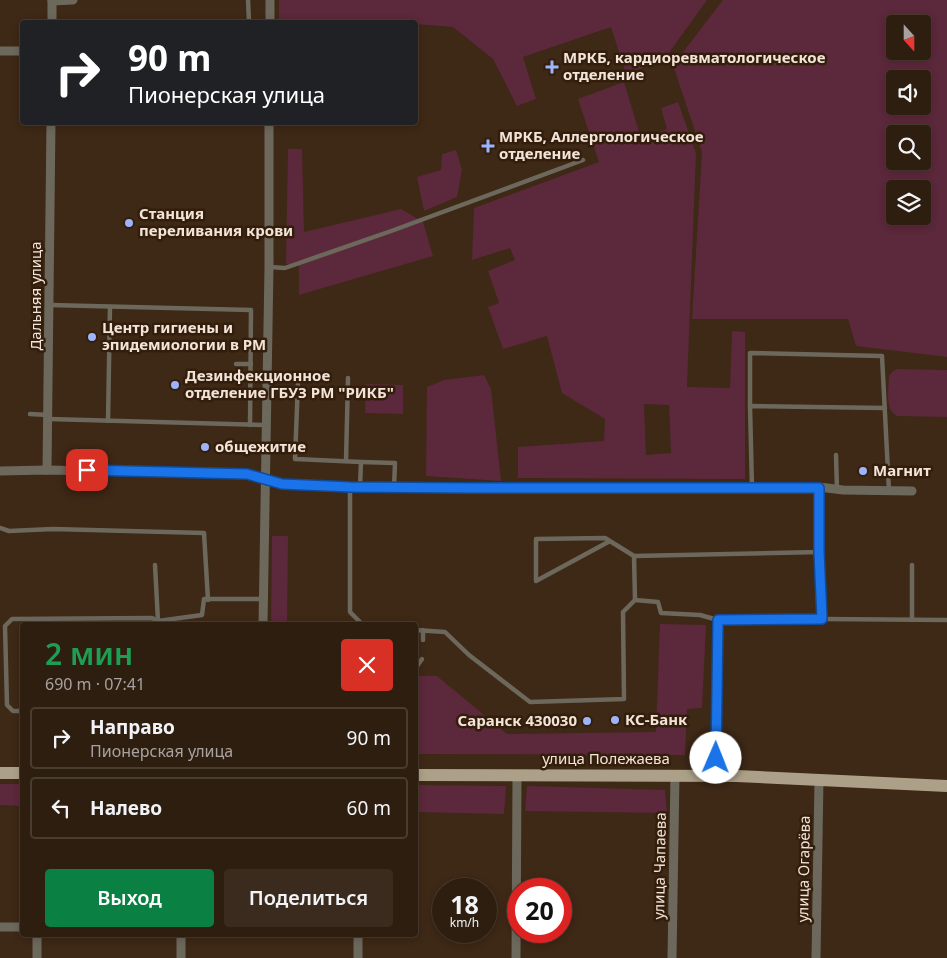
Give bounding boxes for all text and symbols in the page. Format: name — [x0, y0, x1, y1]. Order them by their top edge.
north arrow — [886, 15, 931, 60]
map controls — [886, 15, 931, 225]
text: 90 m — [128, 34, 211, 81]
icon: right — [45, 40, 110, 105]
place label: МРКБ, кардиоревматологическое отделение — [563, 47, 826, 84]
marker: МРКБ, кардиоревматологическое отделение — [545, 60, 559, 74]
button: sound — [886, 70, 931, 115]
text: Пионерская улица — [128, 79, 325, 109]
button: search — [886, 125, 931, 170]
place label: МРКБ, Аллергологическое отделение — [499, 126, 704, 163]
marker: МРКБ, Аллергологическое отделение — [481, 139, 495, 153]
button: layers — [886, 180, 931, 225]
place label: Станция переливания крови — [139, 203, 293, 240]
marker: Станция переливания крови — [123, 217, 135, 229]
street label: Дальняя улица — [25, 241, 45, 351]
place label: Центр гигиены и эпидемиологии в РМ — [102, 317, 266, 354]
marker: Центр гигиены и эпидемиологии в РМ — [86, 331, 98, 343]
place label: Дезинфекционное отделение ГБУЗ РМ "РИКБ" — [185, 365, 394, 402]
marker: Дезинфекционное отделение ГБУЗ РМ "РИКБ" — [169, 379, 181, 391]
place label: общежитие — [215, 436, 306, 456]
marker: общежитие — [199, 441, 211, 453]
pin — [66, 449, 108, 491]
icon: arrive — [73, 456, 101, 484]
place label: Магнит — [873, 460, 931, 480]
marker: Магнит — [857, 465, 869, 477]
text: 2 мин — [45, 633, 133, 674]
button: close — [341, 639, 393, 691]
text: 690 m · 07:41 — [45, 673, 145, 695]
place label: КС-Банк — [625, 709, 688, 729]
place label: Саранск 430030 — [458, 710, 577, 730]
text: Направо — [90, 714, 175, 740]
marker: КС-Банк — [609, 714, 621, 726]
marker: Саранск 430030 — [581, 715, 593, 727]
icon: right — [47, 724, 75, 752]
text: 90 m — [347, 725, 391, 751]
position arrow — [689, 731, 741, 783]
text: Пионерская улица — [90, 740, 233, 762]
street label: улица Полежаева — [542, 748, 670, 768]
icon: left — [47, 794, 75, 822]
text: Налево — [90, 795, 162, 821]
text: 60 m — [347, 795, 391, 821]
street label: улица Чапаева — [648, 812, 670, 920]
street label: улица Огарёва — [792, 815, 814, 923]
button: Выход — [45, 869, 214, 927]
button: Поделиться — [224, 869, 393, 927]
speed limit sign: 20 — [507, 878, 572, 943]
text: 18 — [450, 887, 479, 921]
text: km/h — [450, 914, 479, 931]

